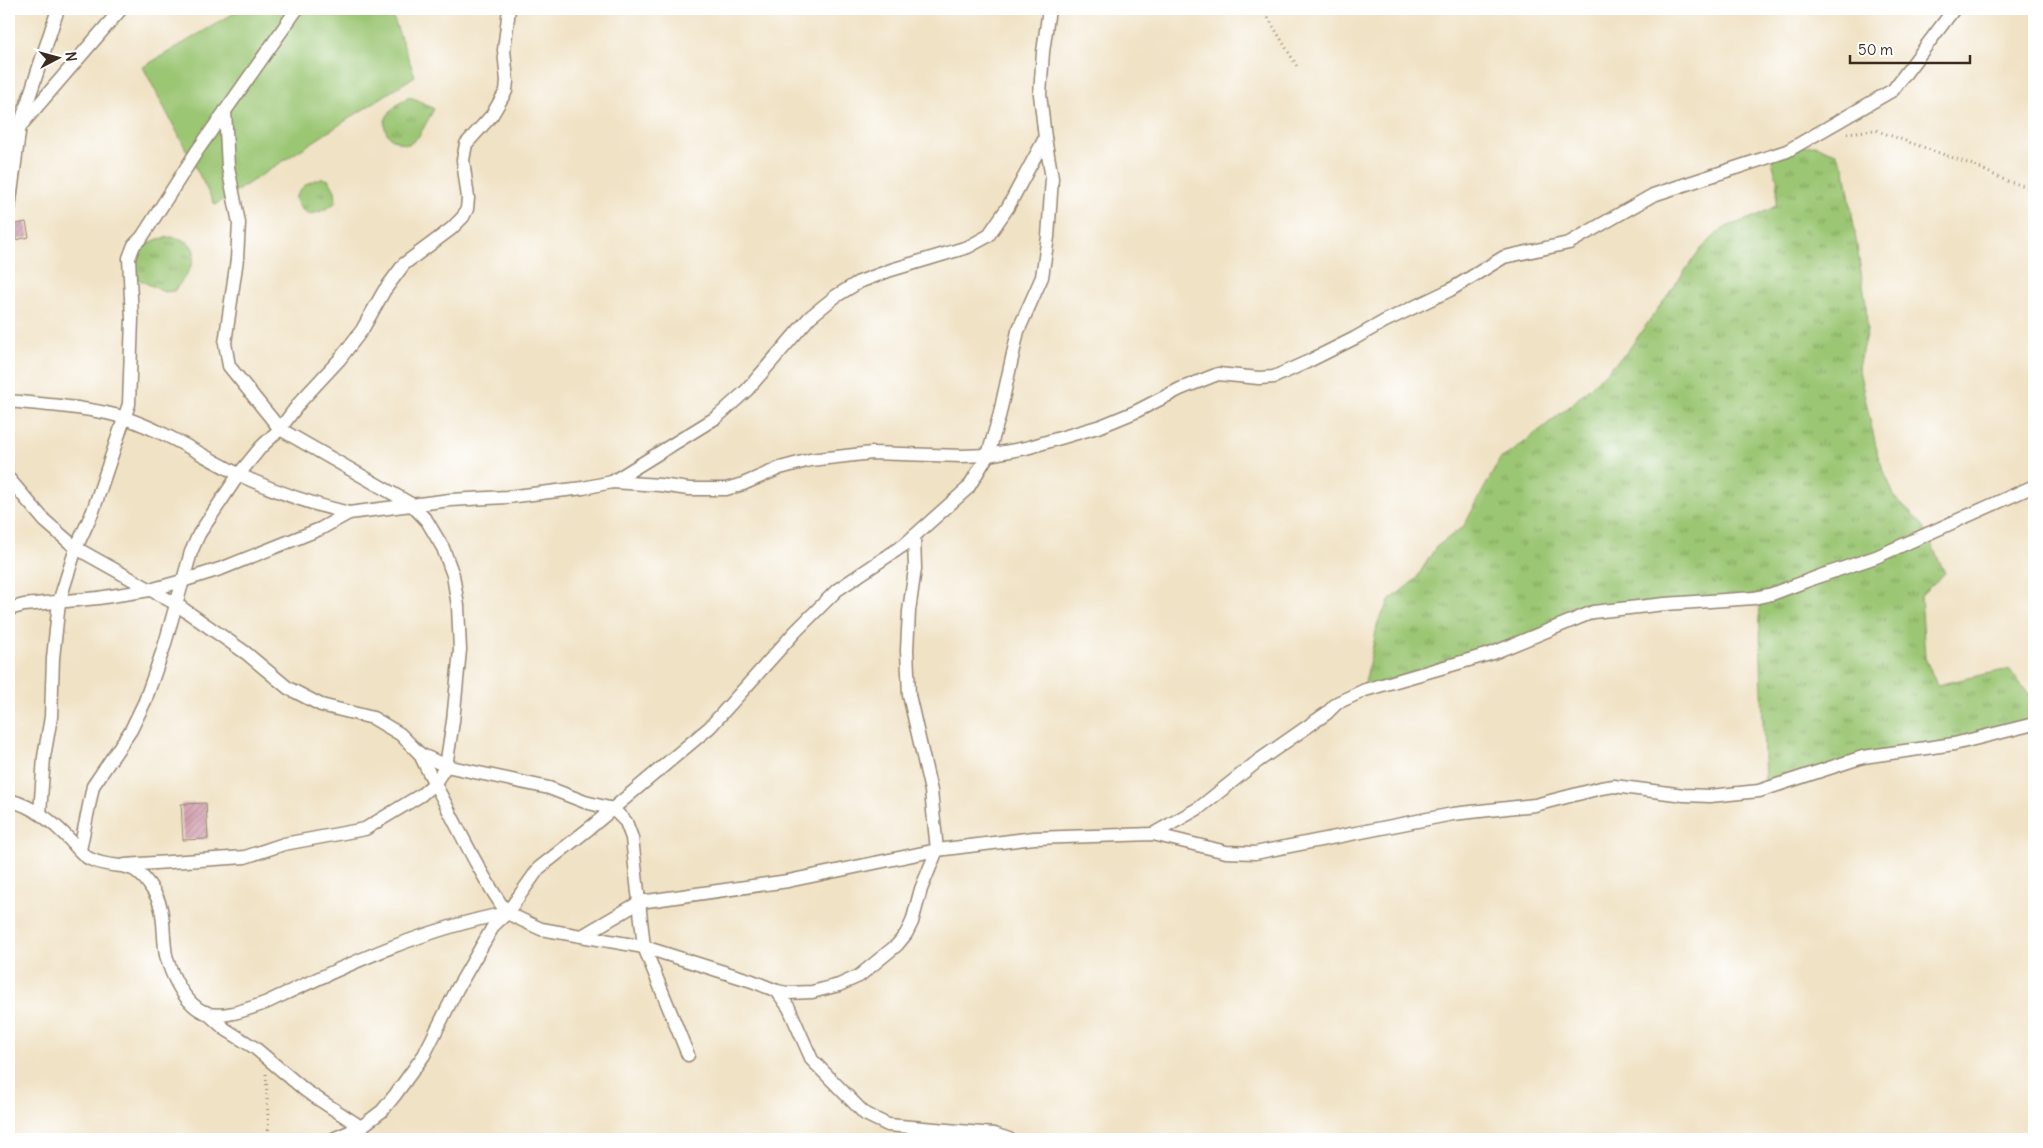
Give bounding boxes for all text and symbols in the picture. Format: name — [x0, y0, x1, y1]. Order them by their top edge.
north arrow — [32, 32, 82, 82]
scale bar — [1850, 32, 1970, 64]
text: 50 m — [1858, 40, 1893, 59]
text: N — [61, 51, 80, 62]

